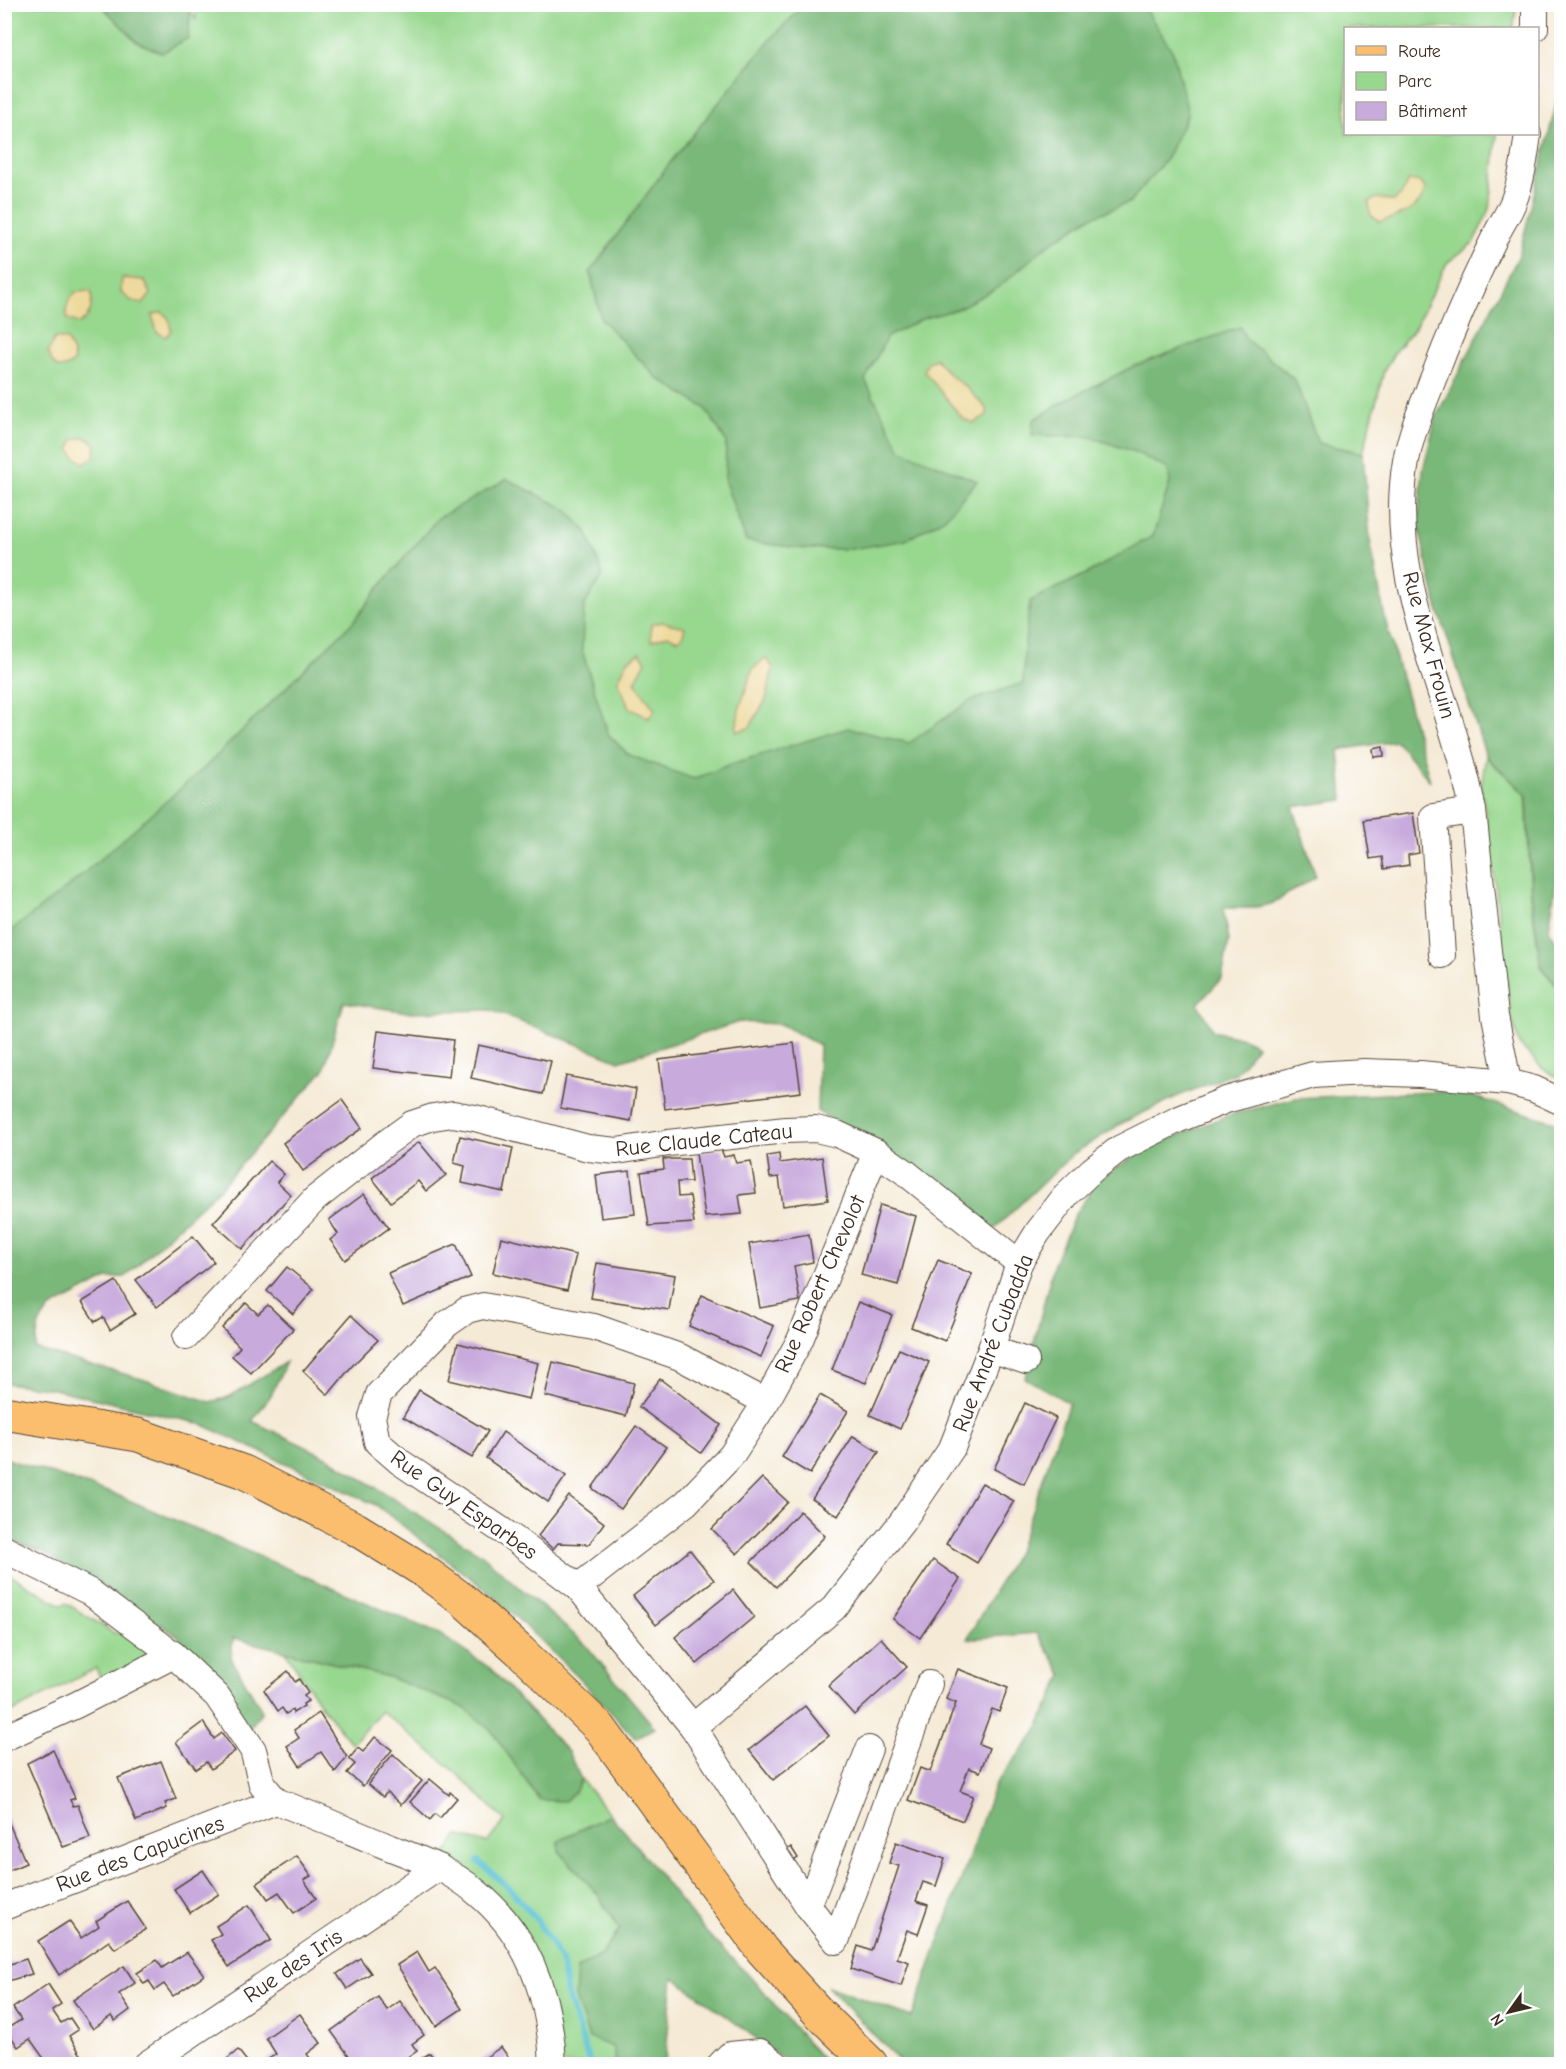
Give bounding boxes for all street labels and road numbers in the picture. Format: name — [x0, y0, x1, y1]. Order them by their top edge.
street label: Rue Max Frouin — [1397, 569, 1461, 721]
street label: Rue Claude Cateau — [614, 1118, 794, 1162]
street label: Rue Robert Chevolot — [769, 1191, 871, 1377]
street label: Rue André Cubadda — [947, 1250, 1039, 1436]
street label: Rue Guy Esparbes — [386, 1445, 542, 1565]
street label: Rue des Capucines — [52, 1810, 228, 1898]
street label: Rue des Iris — [239, 1924, 347, 2008]

